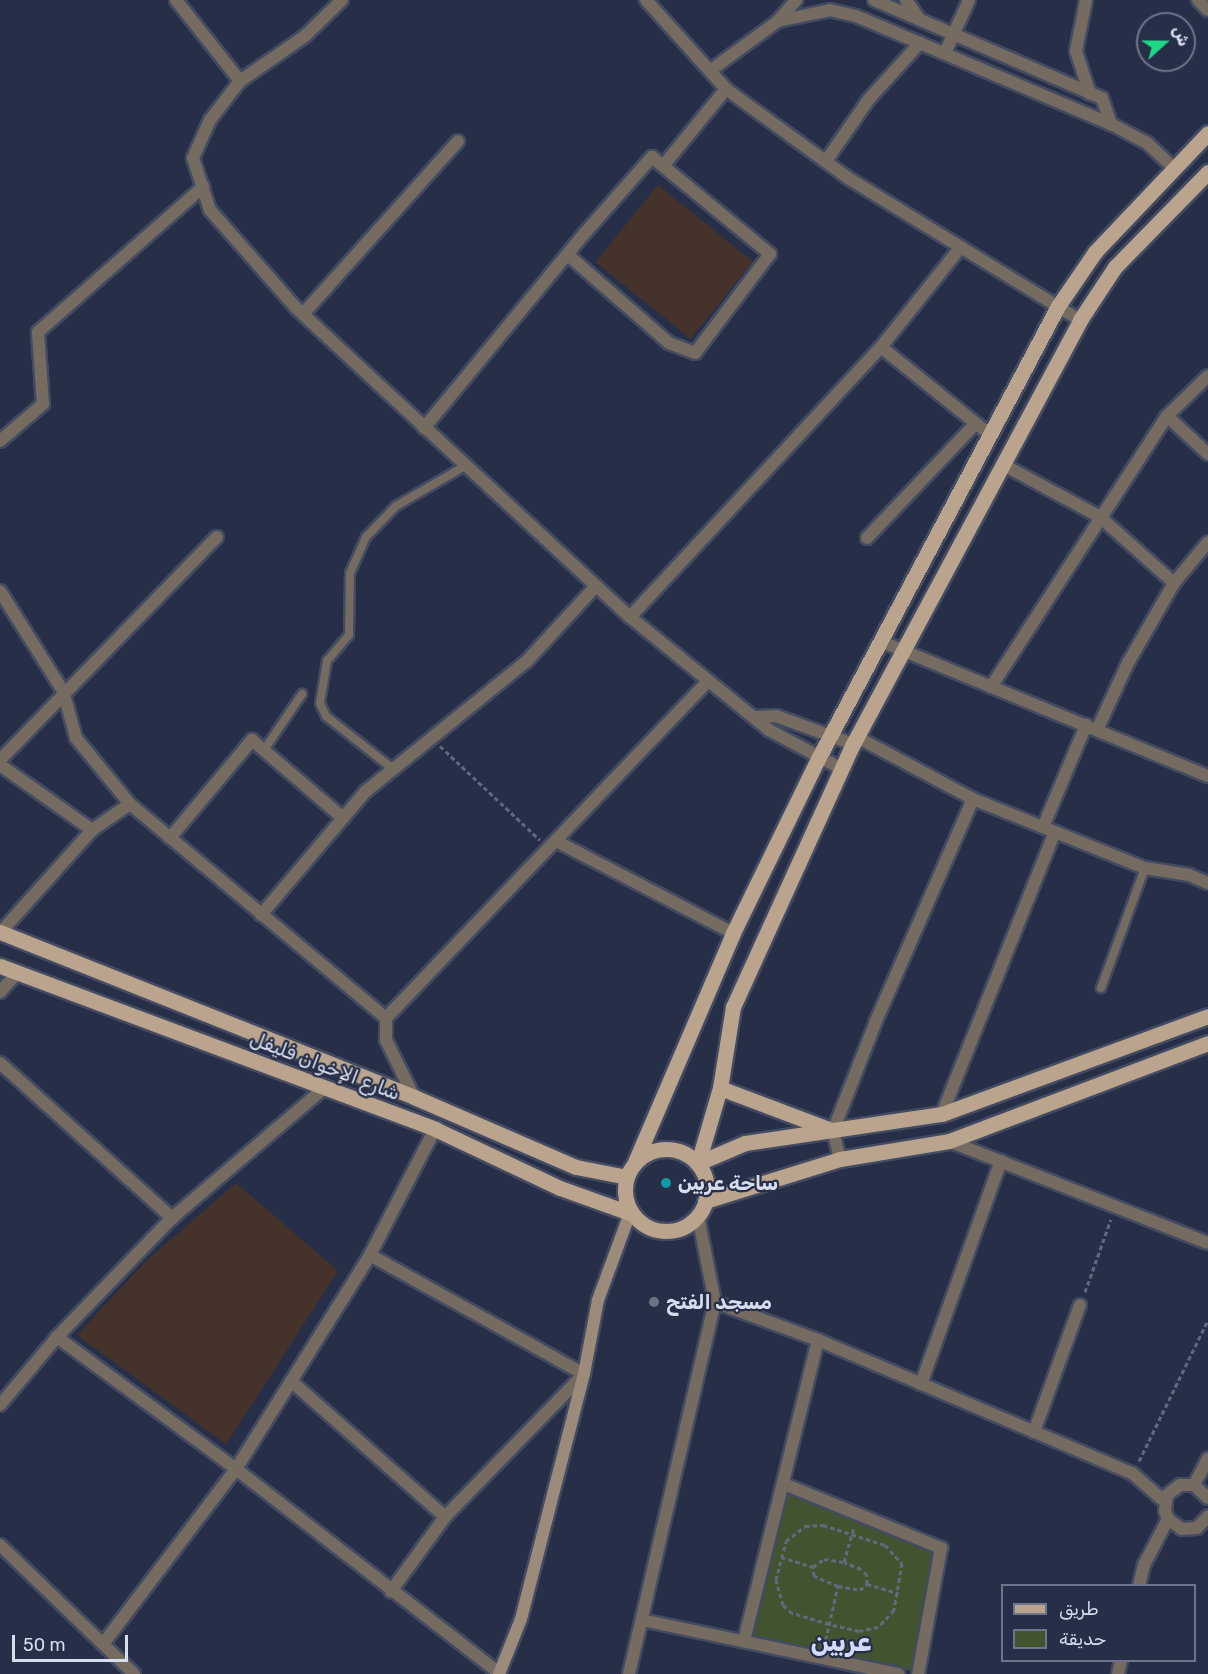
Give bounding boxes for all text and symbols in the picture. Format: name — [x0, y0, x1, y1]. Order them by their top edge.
north arrow — [1136, 12, 1196, 72]
text: ش — [1169, 23, 1194, 49]
street label: شارع الإخوان فليفل — [247, 1026, 403, 1106]
place label: ساحة عربين — [678, 1171, 778, 1195]
marker: ساحة عربين — [659, 1176, 673, 1190]
place label: مسجد الفتح — [666, 1290, 772, 1314]
marker: مسجد الفتح — [647, 1295, 661, 1309]
legend — [1001, 1584, 1196, 1662]
text: طريق — [1059, 1598, 1099, 1620]
scale bar — [15, 1623, 130, 1661]
district label: عربين — [811, 1627, 871, 1659]
text: حديقة — [1059, 1628, 1106, 1650]
text: 50 m — [23, 1634, 66, 1656]

